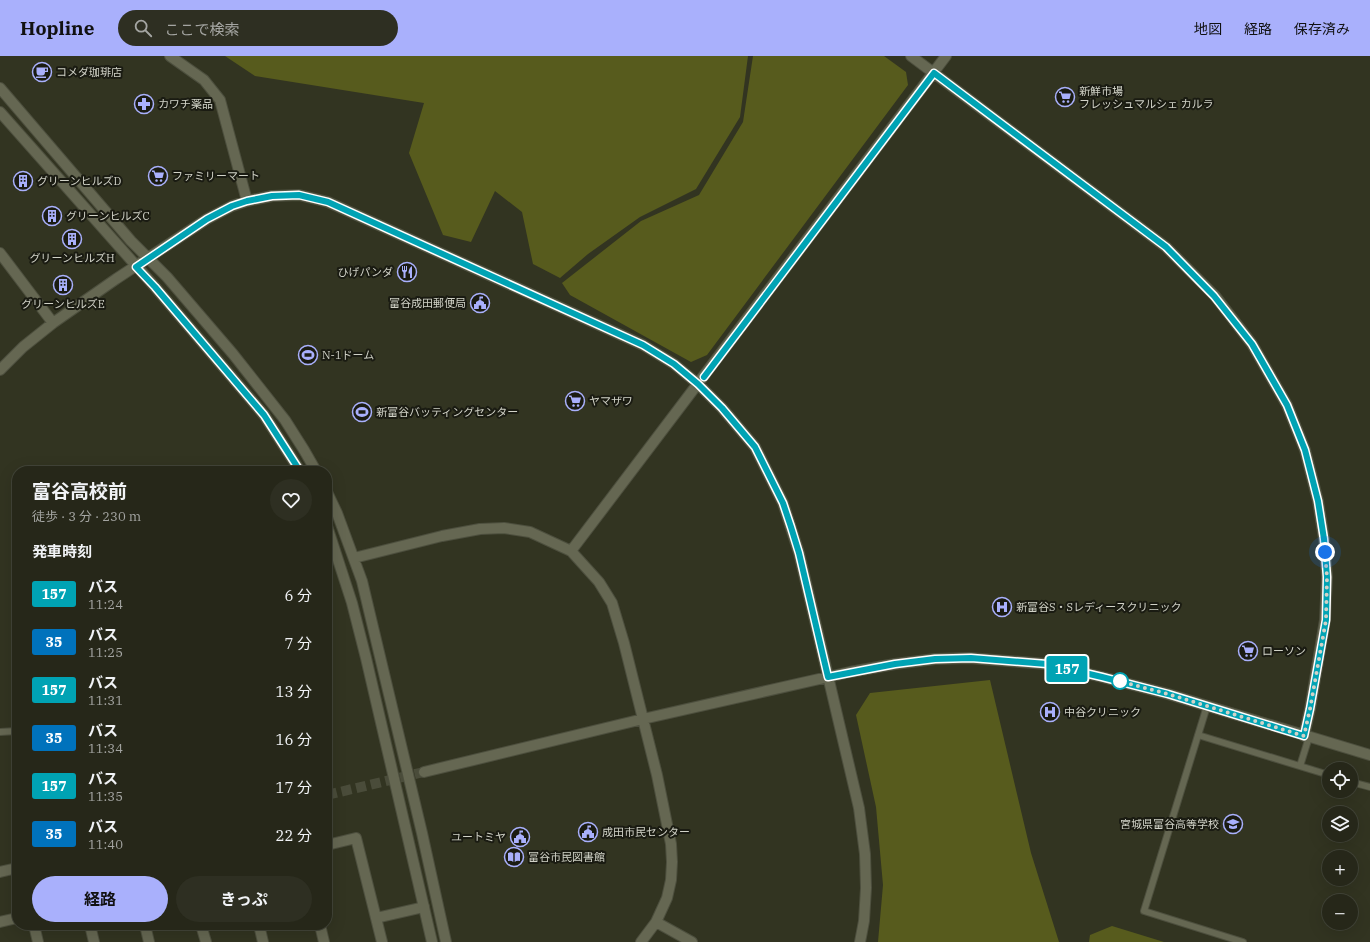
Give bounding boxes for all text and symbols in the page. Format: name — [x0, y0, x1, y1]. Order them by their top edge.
search box — [118, 10, 398, 46]
text: Hopline — [20, 16, 94, 40]
icon: search — [132, 17, 154, 39]
text: ここで検索 — [164, 20, 239, 39]
text: 地図 — [1194, 20, 1222, 38]
text: 経路 — [1244, 20, 1272, 38]
text: 保存済み — [1294, 20, 1350, 38]
cafe icon: コメダ珈琲店 — [31, 61, 53, 83]
place label: コメダ珈琲店 — [56, 65, 122, 79]
place label: 新鮮市場 フレッシュマルシェ カルラ — [1079, 84, 1214, 111]
supermarket icon: 新鮮市場 フレッシュマルシェ カルラ — [1054, 86, 1076, 108]
pharmacy icon: カワチ薬品 — [133, 93, 155, 115]
place label: カワチ薬品 — [158, 97, 213, 111]
supermarket icon: ファミリーマート — [147, 165, 169, 187]
place label: ファミリーマート — [172, 169, 260, 183]
building icon: グリーンヒルズD — [12, 170, 34, 192]
place label: グリーンヒルズD — [37, 174, 121, 188]
building icon: グリーンヒルズC — [41, 205, 63, 227]
place label: グリーンヒルズC — [66, 209, 150, 223]
building icon: グリーンヒルズH — [61, 228, 83, 250]
place label: グリーンヒルズH — [29, 251, 115, 265]
restaurant icon: ひげパンダ — [396, 261, 418, 283]
place label: ひげパンダ — [337, 265, 393, 279]
building icon: グリーンヒルズE — [52, 274, 74, 296]
public building icon: 富谷成田郵便局 — [469, 292, 491, 314]
place label: 富谷成田郵便局 — [389, 296, 466, 310]
place label: グリーンヒルズE — [21, 297, 105, 311]
sports icon: N-1ドーム — [297, 344, 319, 366]
place label: N-1ドーム — [322, 348, 374, 362]
supermarket icon: ヤマザワ — [564, 390, 586, 412]
place label: ヤマザワ — [589, 394, 633, 408]
sports icon: 新富谷バッティングセンター — [351, 401, 373, 423]
place label: 新富谷バッティングセンター — [376, 405, 518, 419]
text: 富谷高校前 — [32, 479, 127, 503]
button: heart — [270, 479, 312, 521]
text: 徒歩 · 3 分 · 230 m — [32, 508, 141, 525]
text: 発車時刻 — [32, 542, 92, 561]
your location — [1315, 542, 1335, 562]
text: バス — [88, 577, 118, 596]
text: 157 — [41, 585, 67, 603]
text: 6 分 — [285, 586, 312, 605]
text: 11:24 — [88, 596, 123, 613]
hospital icon: 新富谷S・Sレディースクリニック — [991, 596, 1013, 618]
place label: 新富谷S・Sレディースクリニック — [1016, 600, 1182, 614]
text: バス — [88, 625, 118, 644]
text: 35 — [46, 633, 62, 651]
text: 7 分 — [285, 634, 312, 653]
supermarket icon: ローソン — [1237, 640, 1259, 662]
text: 11:25 — [88, 644, 123, 661]
place label: ローソン — [1262, 644, 1306, 658]
line badge: 157 — [1044, 656, 1090, 682]
text: 157 — [1054, 660, 1080, 678]
unlabelled marker — [1111, 672, 1129, 690]
text: バス — [88, 673, 118, 692]
text: 157 — [41, 681, 67, 699]
text: 13 分 — [276, 682, 312, 701]
text: 11:31 — [88, 692, 123, 709]
hospital icon: 中谷クリニック — [1039, 701, 1061, 723]
place label: 中谷クリニック — [1064, 705, 1141, 719]
text: バス — [88, 721, 118, 740]
text: 35 — [46, 729, 62, 747]
text: 16 分 — [276, 730, 312, 749]
text: 11:34 — [88, 740, 123, 757]
map controls — [1322, 762, 1358, 930]
button: locate — [1322, 762, 1358, 798]
text: バス — [88, 769, 118, 788]
text: 157 — [41, 777, 67, 795]
text: 17 分 — [276, 778, 312, 797]
text: 11:35 — [88, 788, 123, 805]
button: layers — [1322, 806, 1358, 842]
school or university icon: 宮城県富谷高等学校 — [1222, 813, 1244, 835]
text: バス — [88, 817, 118, 836]
place label: 宮城県富谷高等学校 — [1120, 817, 1219, 831]
public building icon: 成田市民センター — [577, 821, 599, 843]
text: 35 — [46, 825, 62, 843]
place label: 成田市民センター — [602, 825, 690, 839]
text: 22 分 — [276, 826, 312, 845]
public building icon: ユートミヤ — [509, 826, 531, 848]
place label: ユートミヤ — [451, 830, 506, 844]
text: 11:40 — [88, 836, 123, 853]
library icon: 富谷市民図書館 — [503, 846, 525, 868]
place label: 富谷市民図書館 — [528, 850, 605, 864]
button: + — [1322, 850, 1358, 886]
button: 経路 — [32, 876, 168, 922]
button: きっぷ — [176, 876, 312, 922]
button: − — [1322, 894, 1358, 930]

